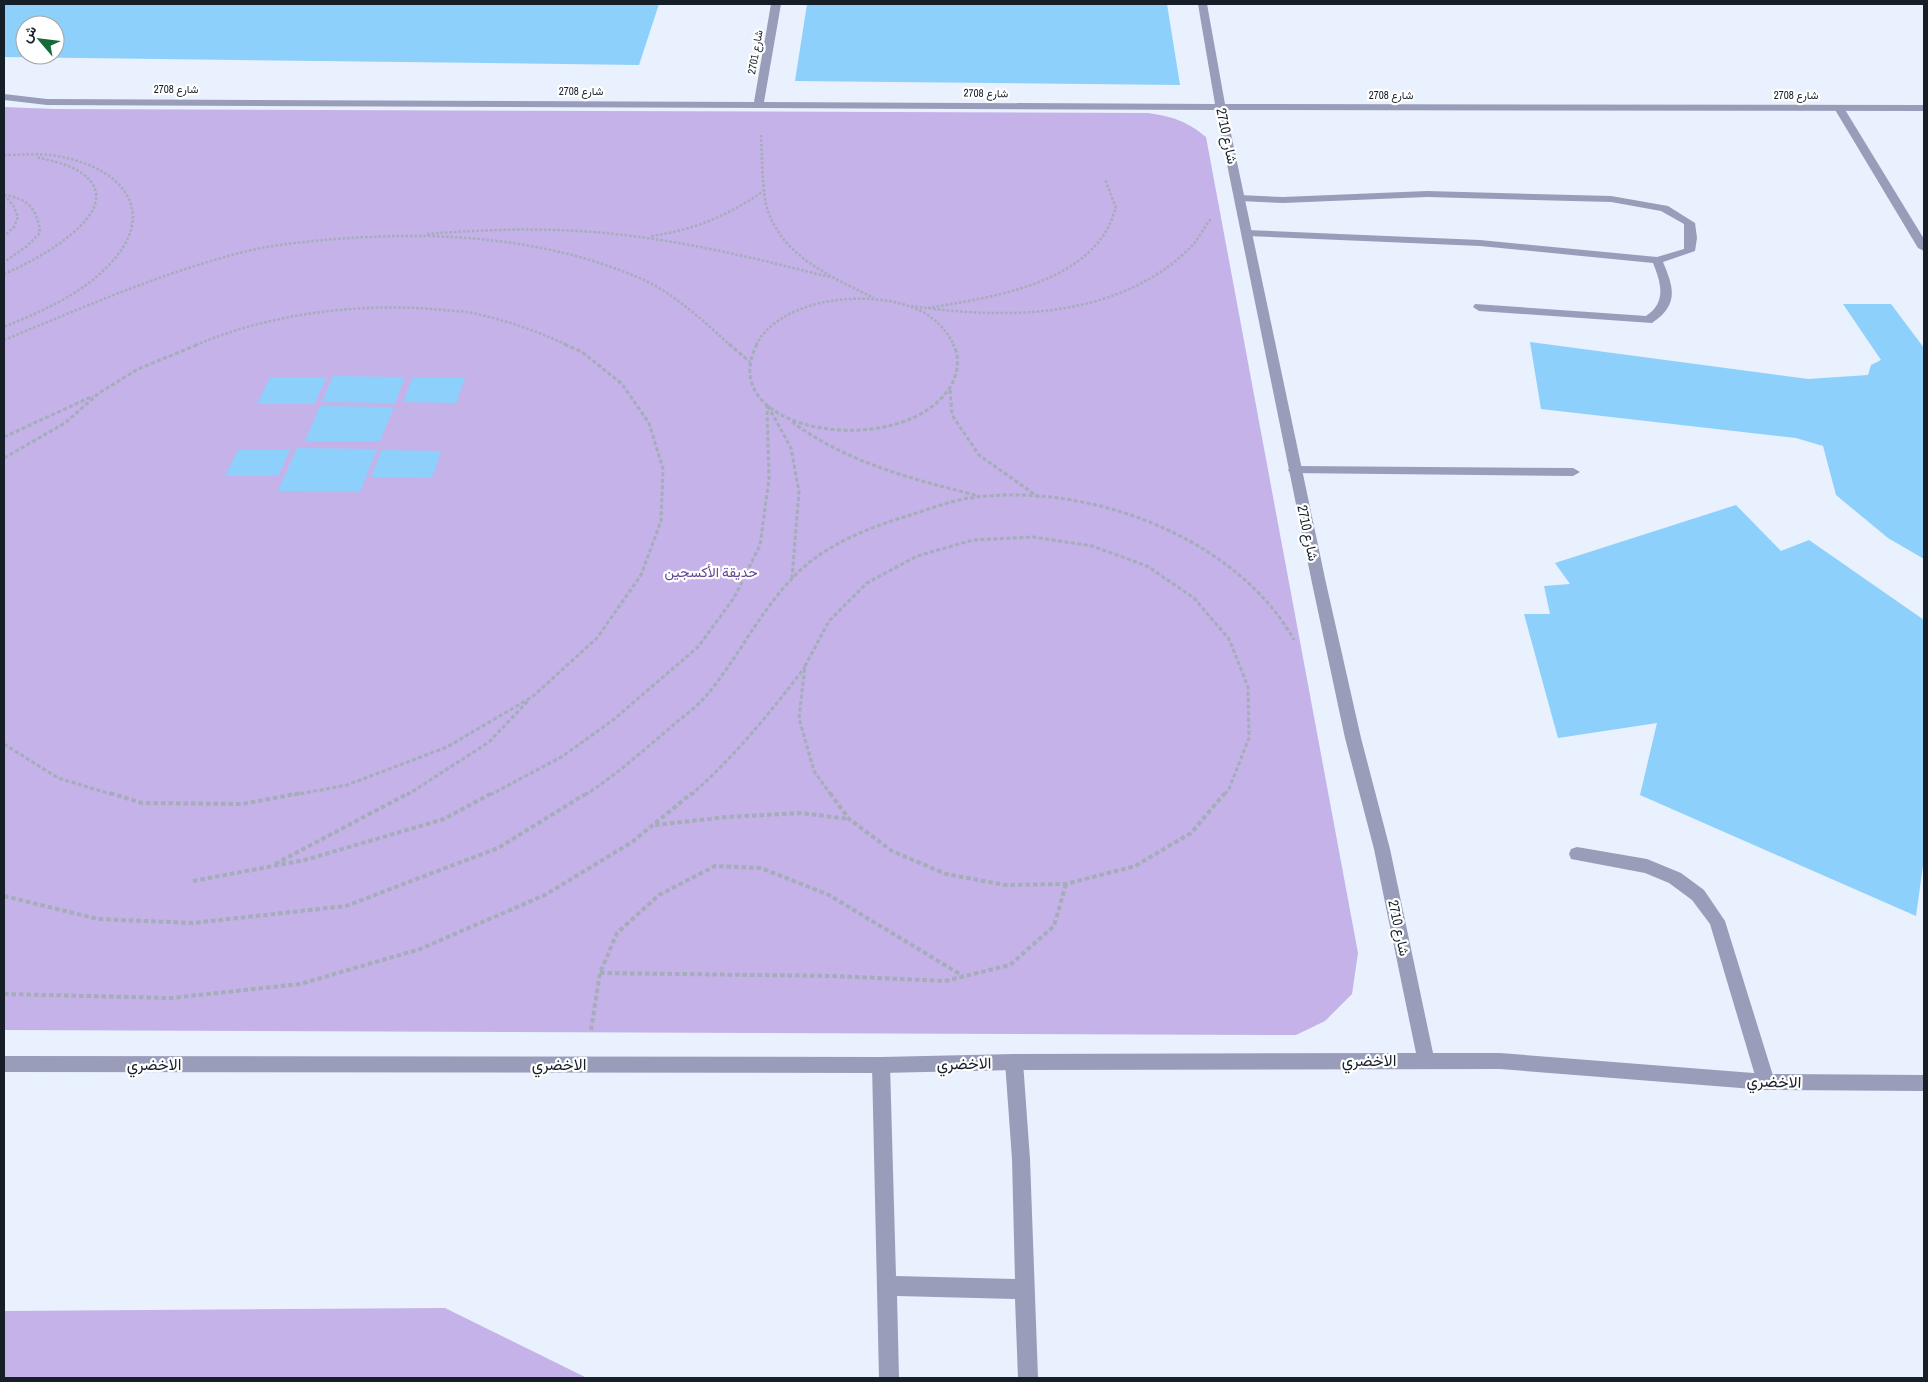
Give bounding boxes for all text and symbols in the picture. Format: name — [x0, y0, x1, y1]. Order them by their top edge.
north arrow — [15, 15, 65, 65]
text: ش — [17, 22, 40, 46]
street label: شارع 2701 — [744, 28, 767, 75]
street label: شارع 2708 — [154, 82, 199, 97]
street label: شارع 2708 — [559, 84, 604, 99]
street label: شارع 2708 — [964, 86, 1009, 101]
street label: شارع 2708 — [1369, 88, 1414, 103]
street label: شارع 2708 — [1774, 88, 1819, 103]
street label: شارع 2710 — [1210, 106, 1242, 166]
street label: شارع 2710 — [1291, 503, 1323, 563]
park label: حديقة الأكسجين — [664, 563, 758, 581]
street label: شارع 2710 — [1382, 898, 1414, 958]
street label: الاخضري — [1342, 1049, 1396, 1074]
street label: الاخضري — [936, 1052, 992, 1077]
street label: الاخضري — [127, 1053, 181, 1078]
street label: الاخضري — [532, 1053, 586, 1078]
street label: الاخضري — [1746, 1069, 1802, 1096]

